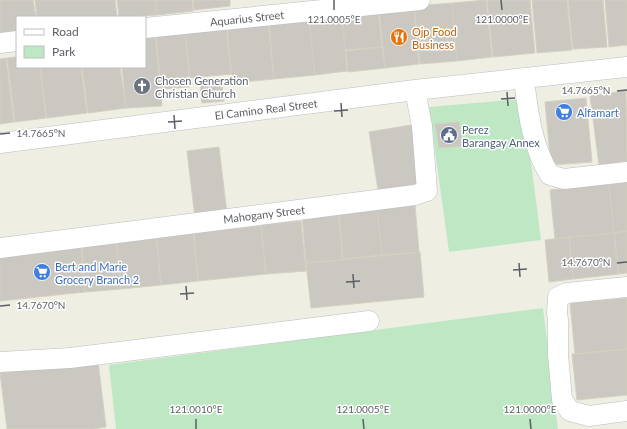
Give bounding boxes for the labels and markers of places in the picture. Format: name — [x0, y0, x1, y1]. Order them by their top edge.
place label: Ojp Food Business — [412, 25, 457, 51]
restaurant icon: Ojp Food Business — [389, 27, 409, 47]
place label: Chosen Generation Christian Church — [155, 74, 248, 100]
church icon: Chosen Generation Christian Church — [132, 76, 152, 96]
supermarket icon: Alfamart — [554, 102, 574, 122]
place label: Alfamart — [577, 106, 619, 119]
place label: Perez Barangay Annex — [462, 123, 540, 149]
public building icon: Perez Barangay Annex — [439, 125, 459, 145]
place label: Bert and Marie Grocery Branch 2 — [55, 260, 139, 286]
supermarket icon: Bert and Marie Grocery Branch 2 — [32, 262, 52, 282]

